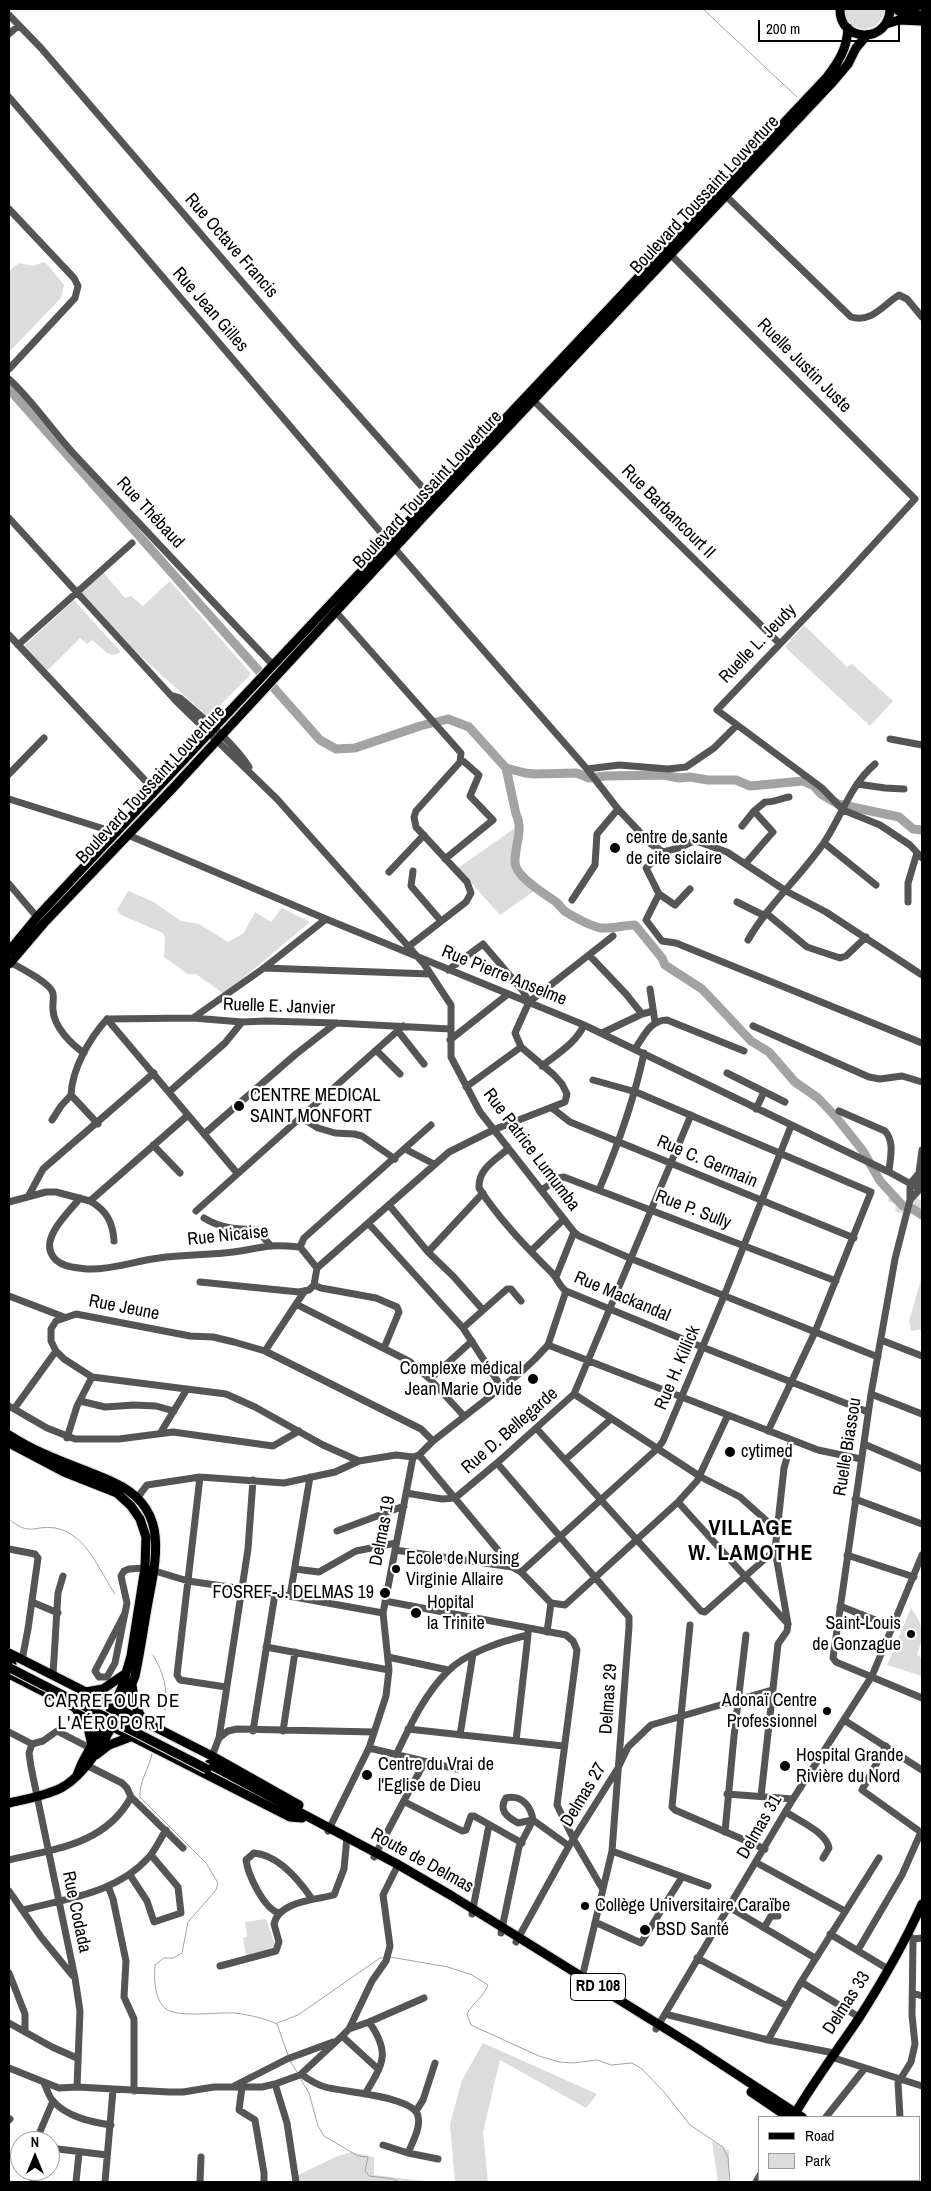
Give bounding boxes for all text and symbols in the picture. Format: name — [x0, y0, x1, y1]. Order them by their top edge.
scale bar — [761, 10, 904, 42]
text: 200 m — [766, 18, 800, 39]
street label: Boulevard Toussaint Louverture — [626, 111, 784, 279]
street label: Rue Octave Francis — [180, 189, 282, 303]
street label: Rue Jean Gilles — [167, 263, 253, 357]
street label: Ruelle Justin Juste — [752, 314, 856, 418]
street label: Boulevard Toussaint Louverture — [349, 406, 507, 574]
street label: Rue Barbancourt II — [617, 461, 719, 563]
street label: Rue Thébaud — [112, 473, 188, 553]
street label: Ruelle L. Jeudy — [715, 600, 801, 688]
street label: Boulevard Toussaint Louverture — [72, 701, 230, 869]
place label: centre de sante de cite siclaire — [626, 827, 728, 870]
marker: centre de sante de cite siclaire — [608, 841, 622, 855]
street label: Rue Pierre Anselme — [438, 941, 570, 1011]
street label: Ruelle E. Janvier — [222, 994, 336, 1020]
place label: CENTRE MEDICAL SAINT MONFORT — [250, 1085, 380, 1128]
street label: Rue Patrice Lumumba — [478, 1085, 584, 1215]
marker: CENTRE MEDICAL SAINT MONFORT — [232, 1099, 246, 1113]
street label: Rue C. Germain — [653, 1131, 761, 1193]
street label: Rue P. Sully — [652, 1186, 734, 1234]
street label: Rue Nicaise — [186, 1221, 270, 1251]
street label: Rue Mackandal — [571, 1267, 673, 1327]
street label: Rue Jeune — [87, 1291, 161, 1325]
street label: Rue H. Killick — [651, 1323, 705, 1413]
place label: Complexe médical Jean Marie Ovide — [400, 1358, 522, 1400]
marker: Complexe médical Jean Marie Ovide — [526, 1372, 540, 1386]
street label: Rue D. Bellegarde — [457, 1383, 563, 1479]
street label: Ruelle Biassou — [830, 1396, 866, 1498]
place label: cytimed — [741, 1441, 793, 1463]
marker: cytimed — [723, 1445, 737, 1459]
street label: Delmas 19 — [366, 1494, 400, 1568]
district label: VILLAGE W. LAMOTHE — [687, 1516, 815, 1568]
place label: Ecole de Nursing Virginie Allaire — [406, 1548, 519, 1590]
marker: Ecole de Nursing Virginie Allaire — [390, 1563, 402, 1575]
place label: FOSREF-J. DELMAS 19 — [212, 1582, 374, 1604]
marker: FOSREF-J. DELMAS 19 — [378, 1586, 392, 1600]
place label: Hopital la Trinite — [427, 1592, 485, 1635]
marker: Hopital la Trinite — [409, 1606, 423, 1620]
place label: Saint-Louis de Gonzague — [812, 1613, 901, 1656]
marker: Saint-Louis de Gonzague — [905, 1628, 917, 1640]
street label: Delmas 29 — [596, 1663, 622, 1735]
place label: Adonaï Centre Professionnel — [722, 1690, 817, 1732]
district label: CARREFOUR DE L'AÉROPORT — [42, 1691, 182, 1735]
marker: Adonaï Centre Professionnel — [821, 1705, 833, 1717]
place label: Hospital Grande Rivière du Nord — [796, 1745, 903, 1788]
place label: Centre du Vrai de l'Eglise de Dieu — [378, 1754, 494, 1796]
street label: Delmas 27 — [557, 1759, 611, 1831]
marker: Hospital Grande Rivière du Nord — [778, 1759, 792, 1773]
marker: Centre du Vrai de l'Eglise de Dieu — [360, 1768, 374, 1782]
street label: Delmas 31 — [733, 1791, 787, 1863]
street label: Route de Delmas — [367, 1824, 477, 1898]
street label: Rue Codada — [57, 1869, 95, 1955]
place label: Collège Universitaire Caraïbe — [595, 1895, 790, 1917]
marker: Collège Universitaire Caraïbe — [579, 1900, 591, 1912]
place label: BSD Santé — [656, 1919, 729, 1941]
marker: BSD Santé — [638, 1923, 652, 1937]
street label: Delmas 33 — [819, 1968, 875, 2038]
road number: RD 108 — [570, 1974, 626, 2000]
legend — [758, 2116, 921, 2181]
text: Road — [805, 2125, 834, 2146]
north arrow — [10, 2131, 60, 2181]
text: N — [31, 2133, 39, 2151]
text: Park — [805, 2150, 830, 2171]

